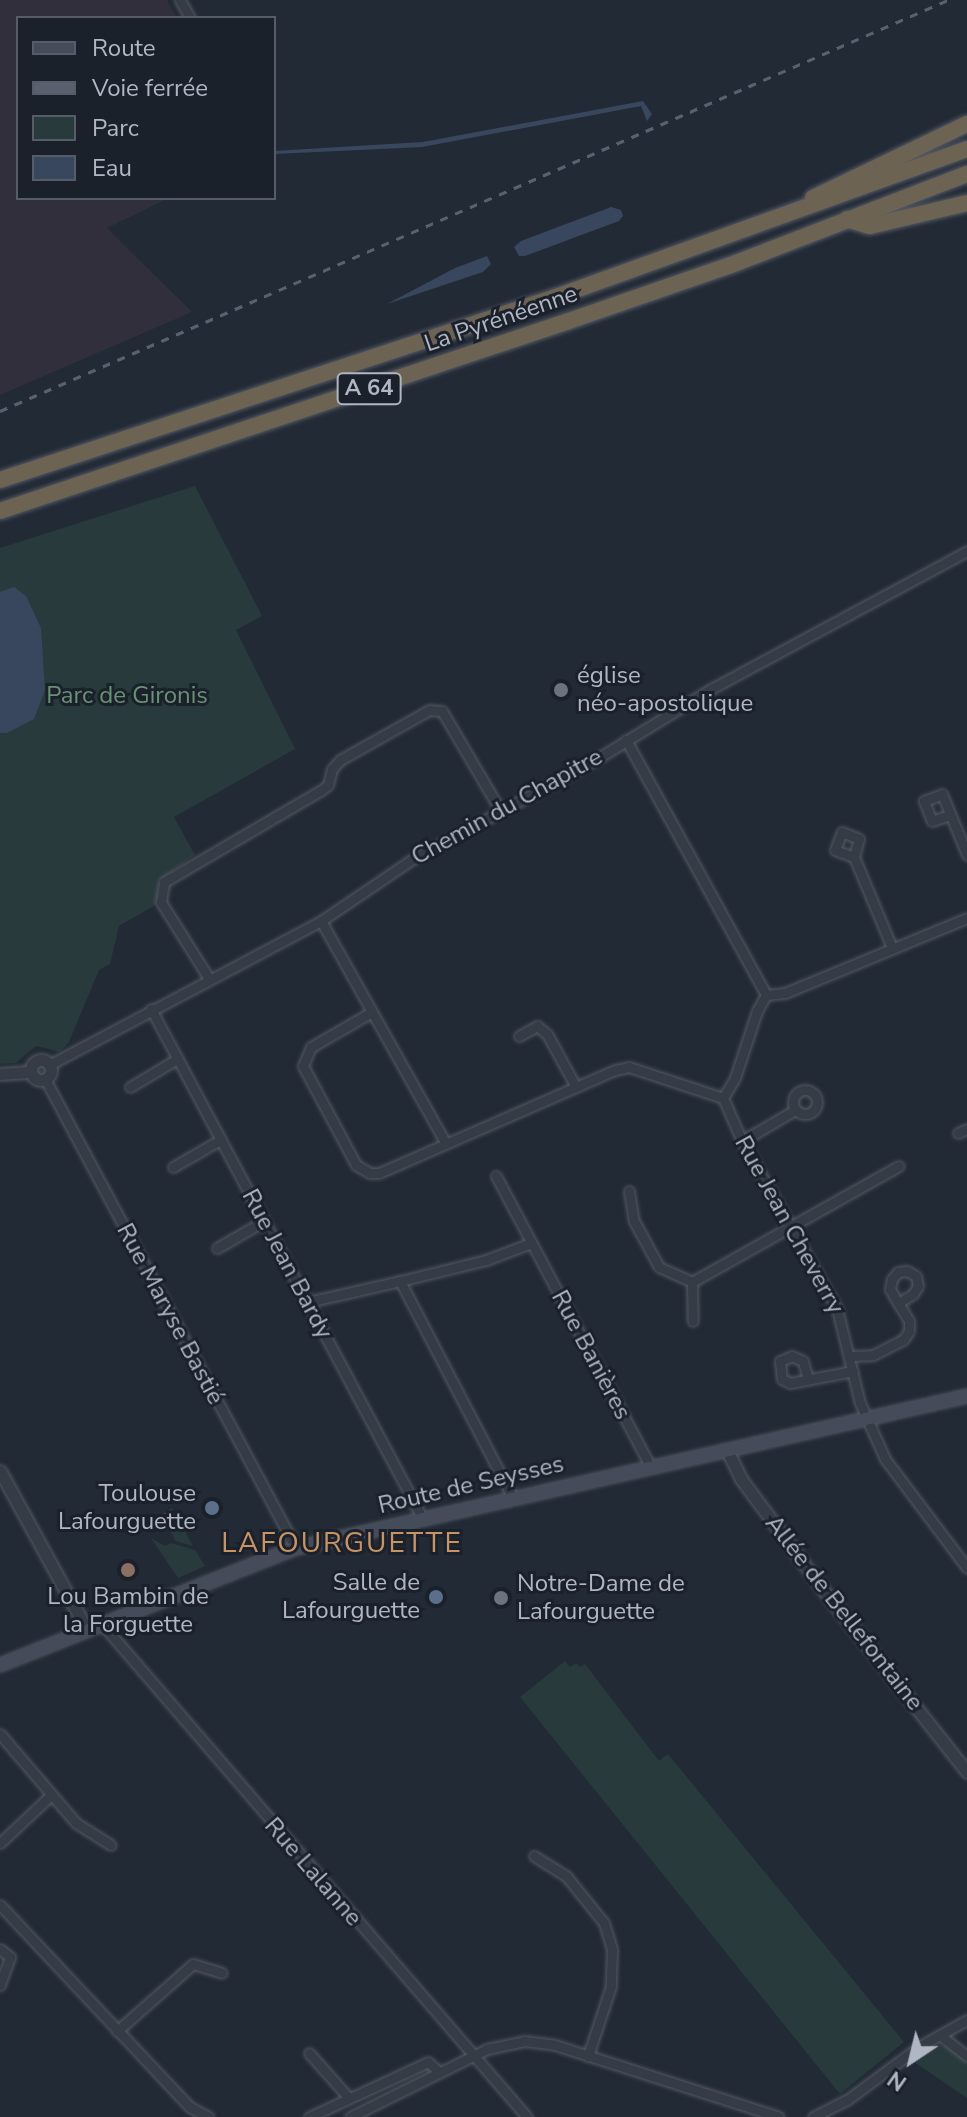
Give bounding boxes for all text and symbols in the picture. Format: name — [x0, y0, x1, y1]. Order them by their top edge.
legend — [16, 16, 276, 200]
text: Route — [92, 32, 156, 64]
text: Voie ferrée — [92, 72, 208, 104]
text: Parc — [92, 112, 139, 144]
text: Eau — [92, 152, 132, 184]
street label: La Pyrénéenne — [421, 279, 581, 359]
road number: A 64 — [335, 371, 403, 407]
place label: église néo-apostolique — [577, 662, 753, 718]
marker: église néo-apostolique — [552, 681, 570, 699]
park label: Parc de Gironis — [46, 682, 208, 710]
street label: Chemin du Chapitre — [407, 743, 607, 871]
street label: Rue Jean Cheverry — [728, 1131, 850, 1319]
street label: Rue Jean Bardy — [236, 1184, 338, 1344]
street label: Rue Maryse Bastié — [110, 1219, 230, 1409]
street label: Rue Banières — [545, 1285, 637, 1425]
street label: Route de Seysses — [375, 1450, 567, 1520]
place label: Toulouse Lafourguette — [58, 1480, 196, 1536]
marker: Toulouse Lafourguette — [203, 1499, 221, 1517]
street label: Allée de Bellefontaine — [759, 1510, 929, 1716]
district label: LAFOURGUETTE — [221, 1526, 463, 1560]
marker: Lou Bambin de la Forguette — [119, 1561, 137, 1579]
place label: Salle de Lafourguette — [282, 1569, 420, 1625]
place label: Notre-Dame de Lafourguette — [517, 1570, 685, 1626]
place label: Lou Bambin de la Forguette — [47, 1583, 209, 1639]
marker: Salle de Lafourguette — [427, 1588, 445, 1606]
marker: Notre-Dame de Lafourguette — [492, 1589, 510, 1607]
street label: Rue Lalanne — [258, 1812, 368, 1932]
north arrow — [871, 2021, 951, 2101]
text: N — [882, 2064, 913, 2098]

